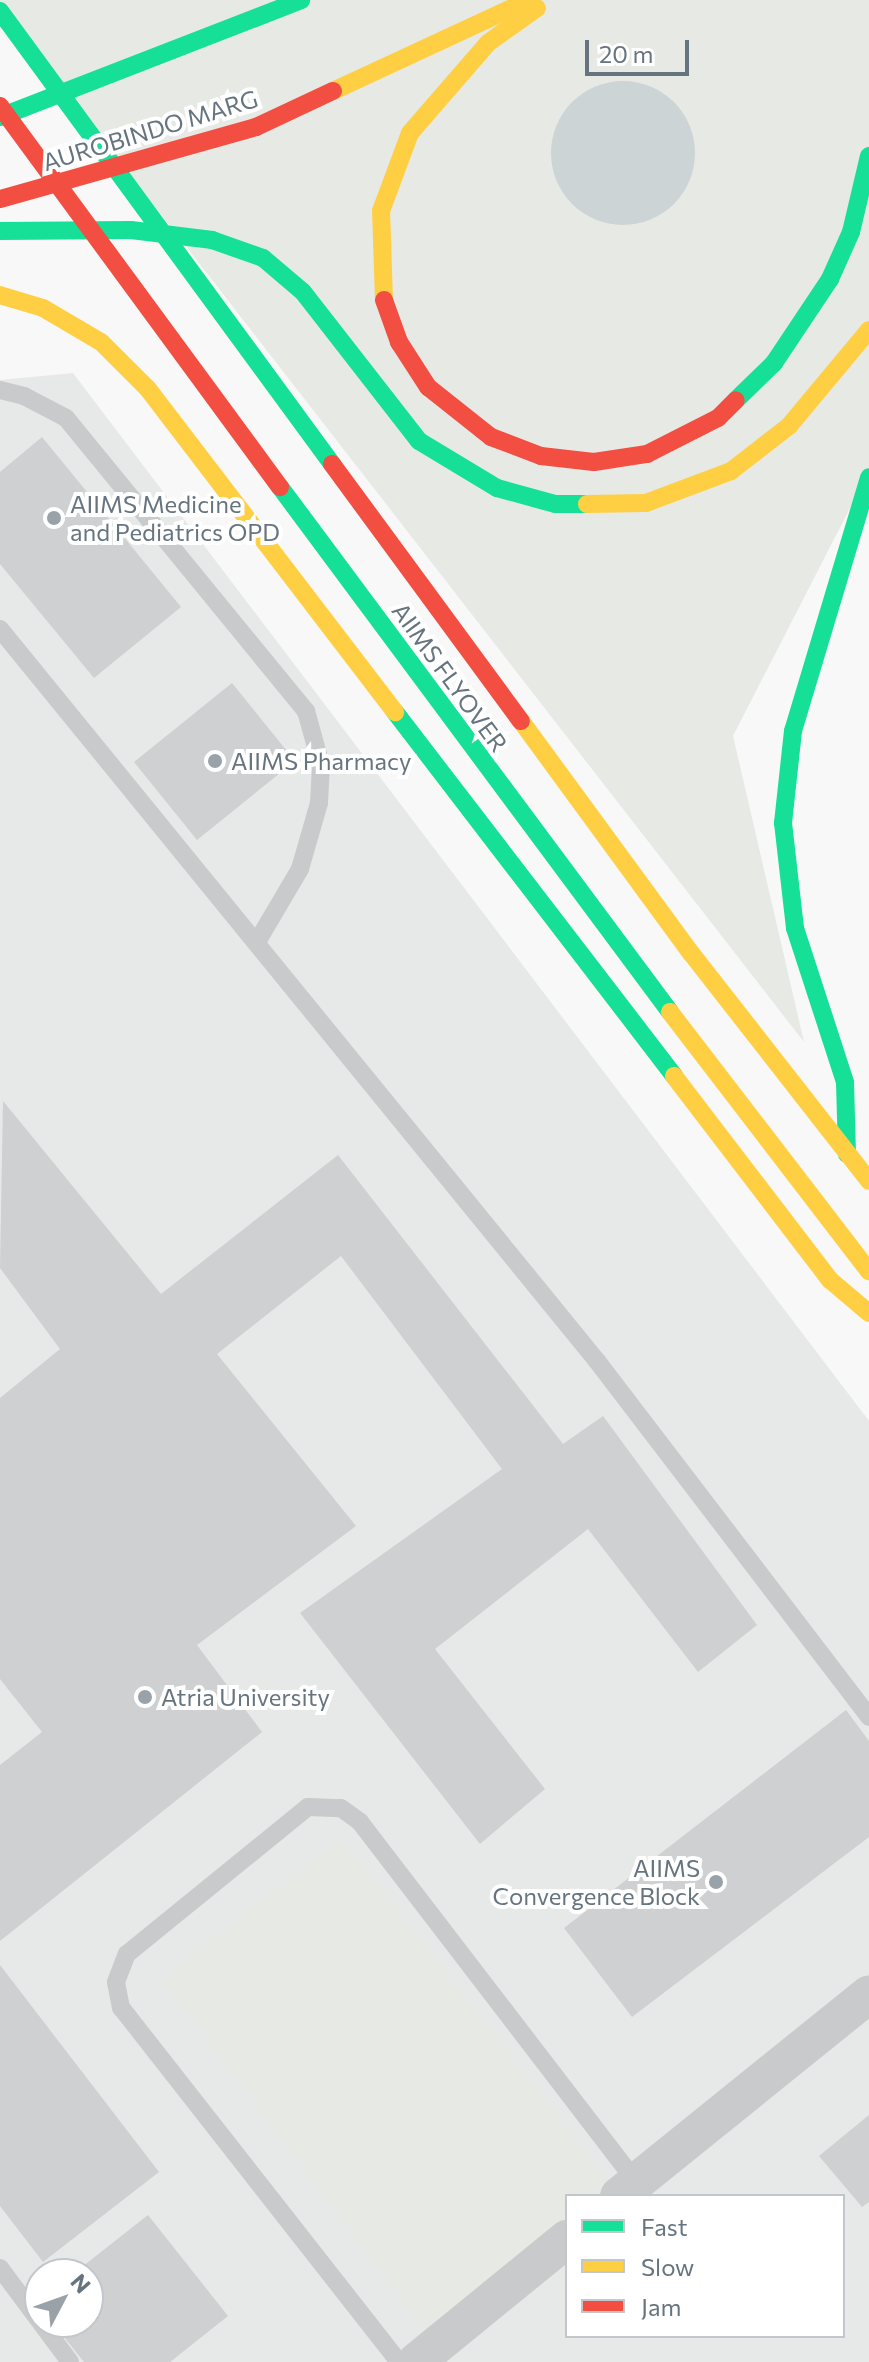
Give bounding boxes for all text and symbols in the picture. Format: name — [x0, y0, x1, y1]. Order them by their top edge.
scale bar — [589, 24, 693, 74]
text: 20 m — [599, 39, 653, 68]
street label: AUROBINDO MARG — [39, 84, 261, 176]
place label: AIIMS Medicine and Pediatrics OPD — [70, 490, 280, 546]
marker: AIIMS Medicine and Pediatrics OPD — [45, 509, 63, 527]
street label: AIIMS FLYOVER — [386, 597, 514, 757]
place label: AIIMS Pharmacy — [231, 747, 411, 775]
marker: AIIMS Pharmacy — [206, 752, 224, 770]
place label: Atria University — [161, 1683, 330, 1711]
marker: Atria University — [136, 1688, 154, 1706]
place label: AIIMS Convergence Block — [492, 1854, 700, 1910]
marker: AIIMS Convergence Block — [707, 1873, 725, 1891]
legend — [565, 2194, 845, 2338]
text: Fast — [641, 2212, 688, 2241]
text: Slow — [641, 2252, 694, 2281]
north arrow — [24, 2258, 104, 2338]
text: N — [65, 2268, 97, 2298]
text: Jam — [641, 2292, 681, 2321]

